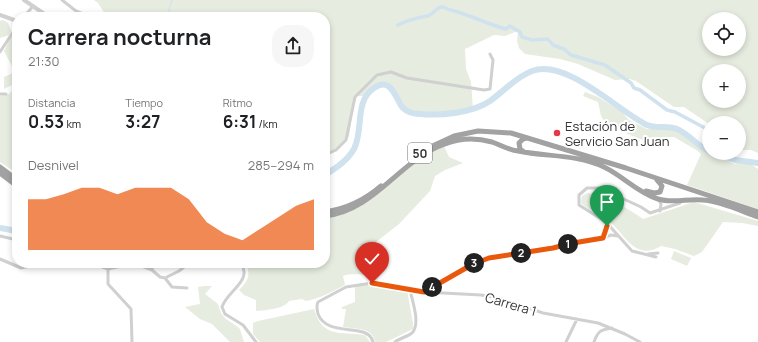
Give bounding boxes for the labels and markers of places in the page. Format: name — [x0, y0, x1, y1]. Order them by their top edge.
place label: Estación de Servicio San Juan — [565, 117, 670, 150]
marker: Estación de Servicio San Juan — [552, 128, 562, 138]
pin — [590, 185, 624, 226]
pin: 1 — [558, 234, 578, 254]
pin — [355, 242, 389, 283]
pin: 2 — [511, 243, 531, 263]
pin: 3 — [464, 253, 484, 273]
pin: 4 — [422, 277, 442, 297]

